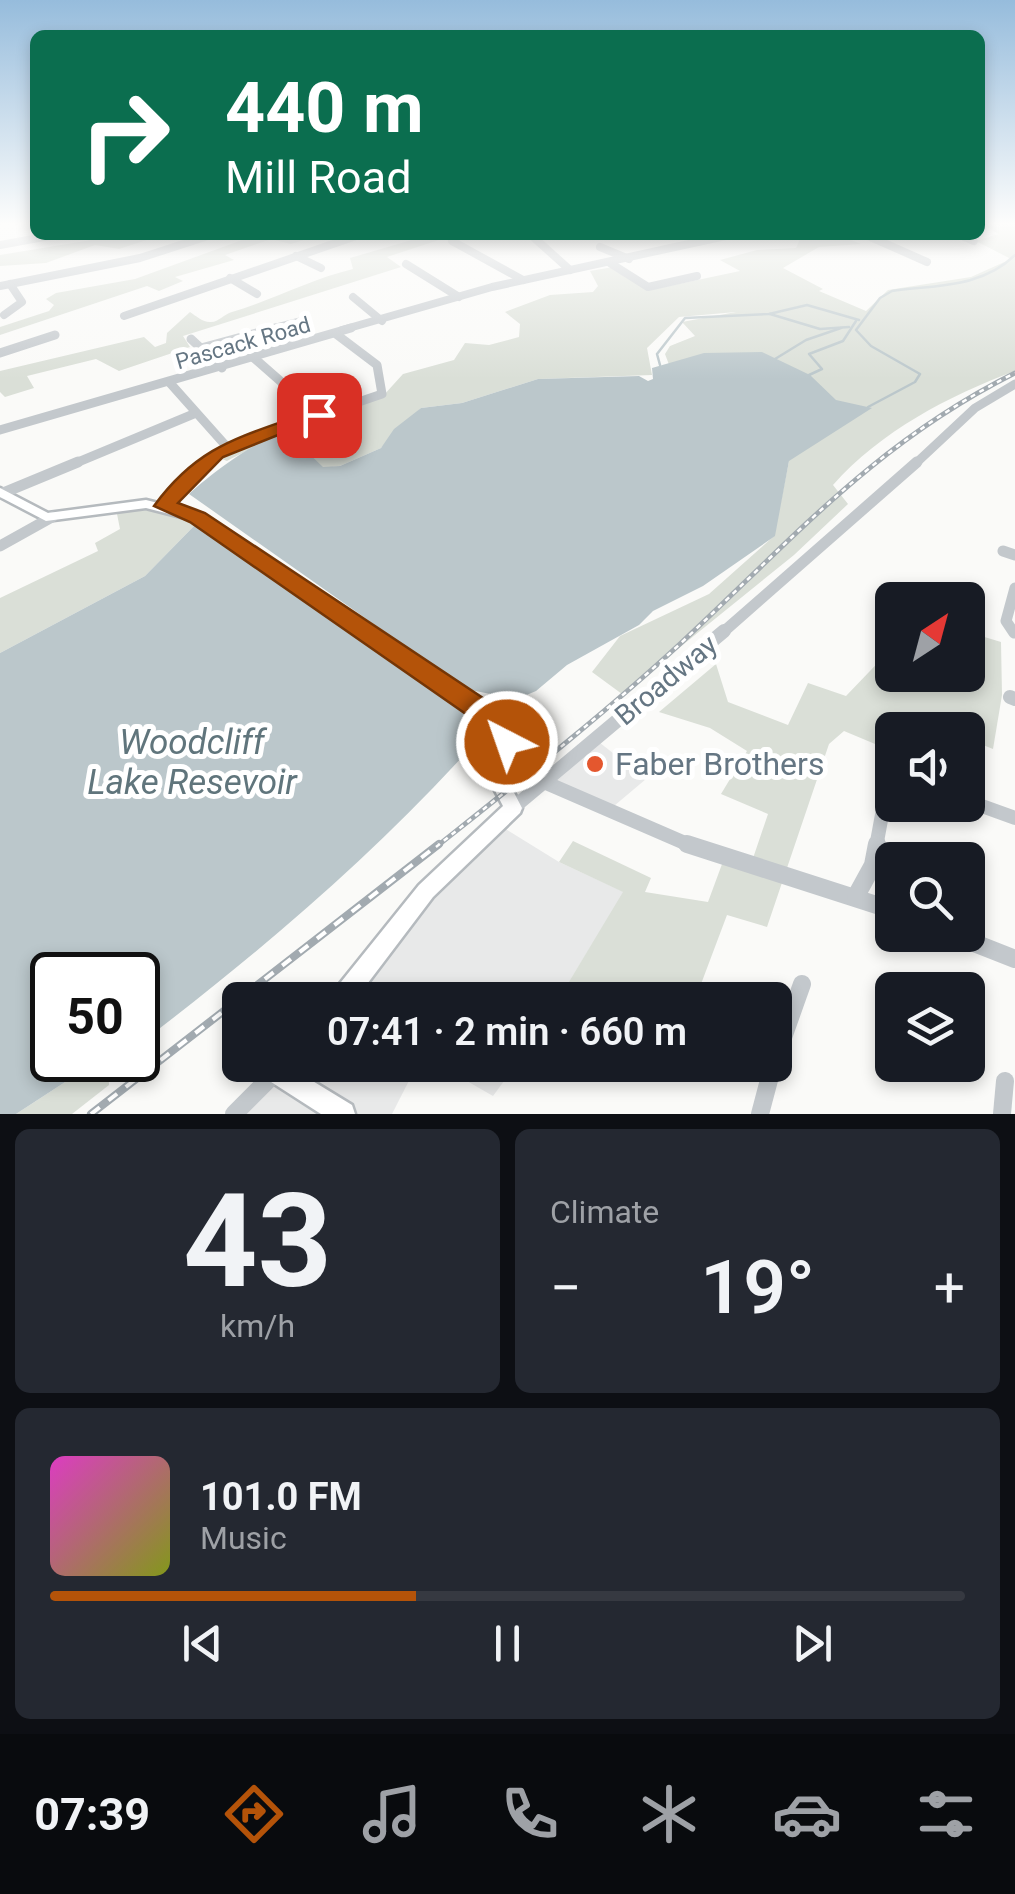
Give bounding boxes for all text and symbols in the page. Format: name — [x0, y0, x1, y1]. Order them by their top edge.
text: 440 m — [225, 67, 424, 149]
icon: right — [60, 70, 190, 200]
text: Mill Road — [225, 151, 412, 204]
street label: Pascack Road — [173, 312, 313, 374]
pin — [277, 373, 362, 458]
icon: arrive — [292, 388, 347, 443]
north arrow — [875, 582, 985, 692]
map controls — [875, 582, 985, 1082]
street label: Broadway — [608, 628, 724, 732]
position arrow — [455, 690, 559, 794]
button: sound — [875, 712, 985, 822]
water label: Woodcliff Lake Resevoir — [87, 722, 298, 803]
place label: Faber Brothers — [615, 745, 824, 783]
marker: Faber Brothers — [584, 753, 606, 775]
button: search — [875, 842, 985, 952]
speed limit sign: 50 — [30, 952, 160, 1082]
button: layers — [875, 972, 985, 1082]
text: 07:41 · 2 min · 660 m — [327, 1010, 687, 1054]
text: 43 — [183, 1165, 332, 1318]
text: Climate — [550, 1193, 659, 1231]
text: 19° — [700, 1243, 815, 1331]
text: − — [550, 1256, 581, 1320]
text: + — [934, 1256, 965, 1320]
text: km/h — [220, 1307, 295, 1345]
text: 101.0 FM — [200, 1475, 362, 1519]
text: Music — [200, 1519, 287, 1557]
icon: previous — [175, 1616, 230, 1671]
icon: pause — [480, 1616, 535, 1671]
icon: next — [785, 1616, 840, 1671]
icon: directions — [219, 1779, 289, 1849]
icon: music — [357, 1779, 427, 1849]
icon: phone — [495, 1779, 565, 1849]
icon: climate — [634, 1779, 704, 1849]
icon: car — [772, 1779, 842, 1849]
icon: filters — [911, 1779, 981, 1849]
text: 07:39 — [34, 1788, 150, 1841]

